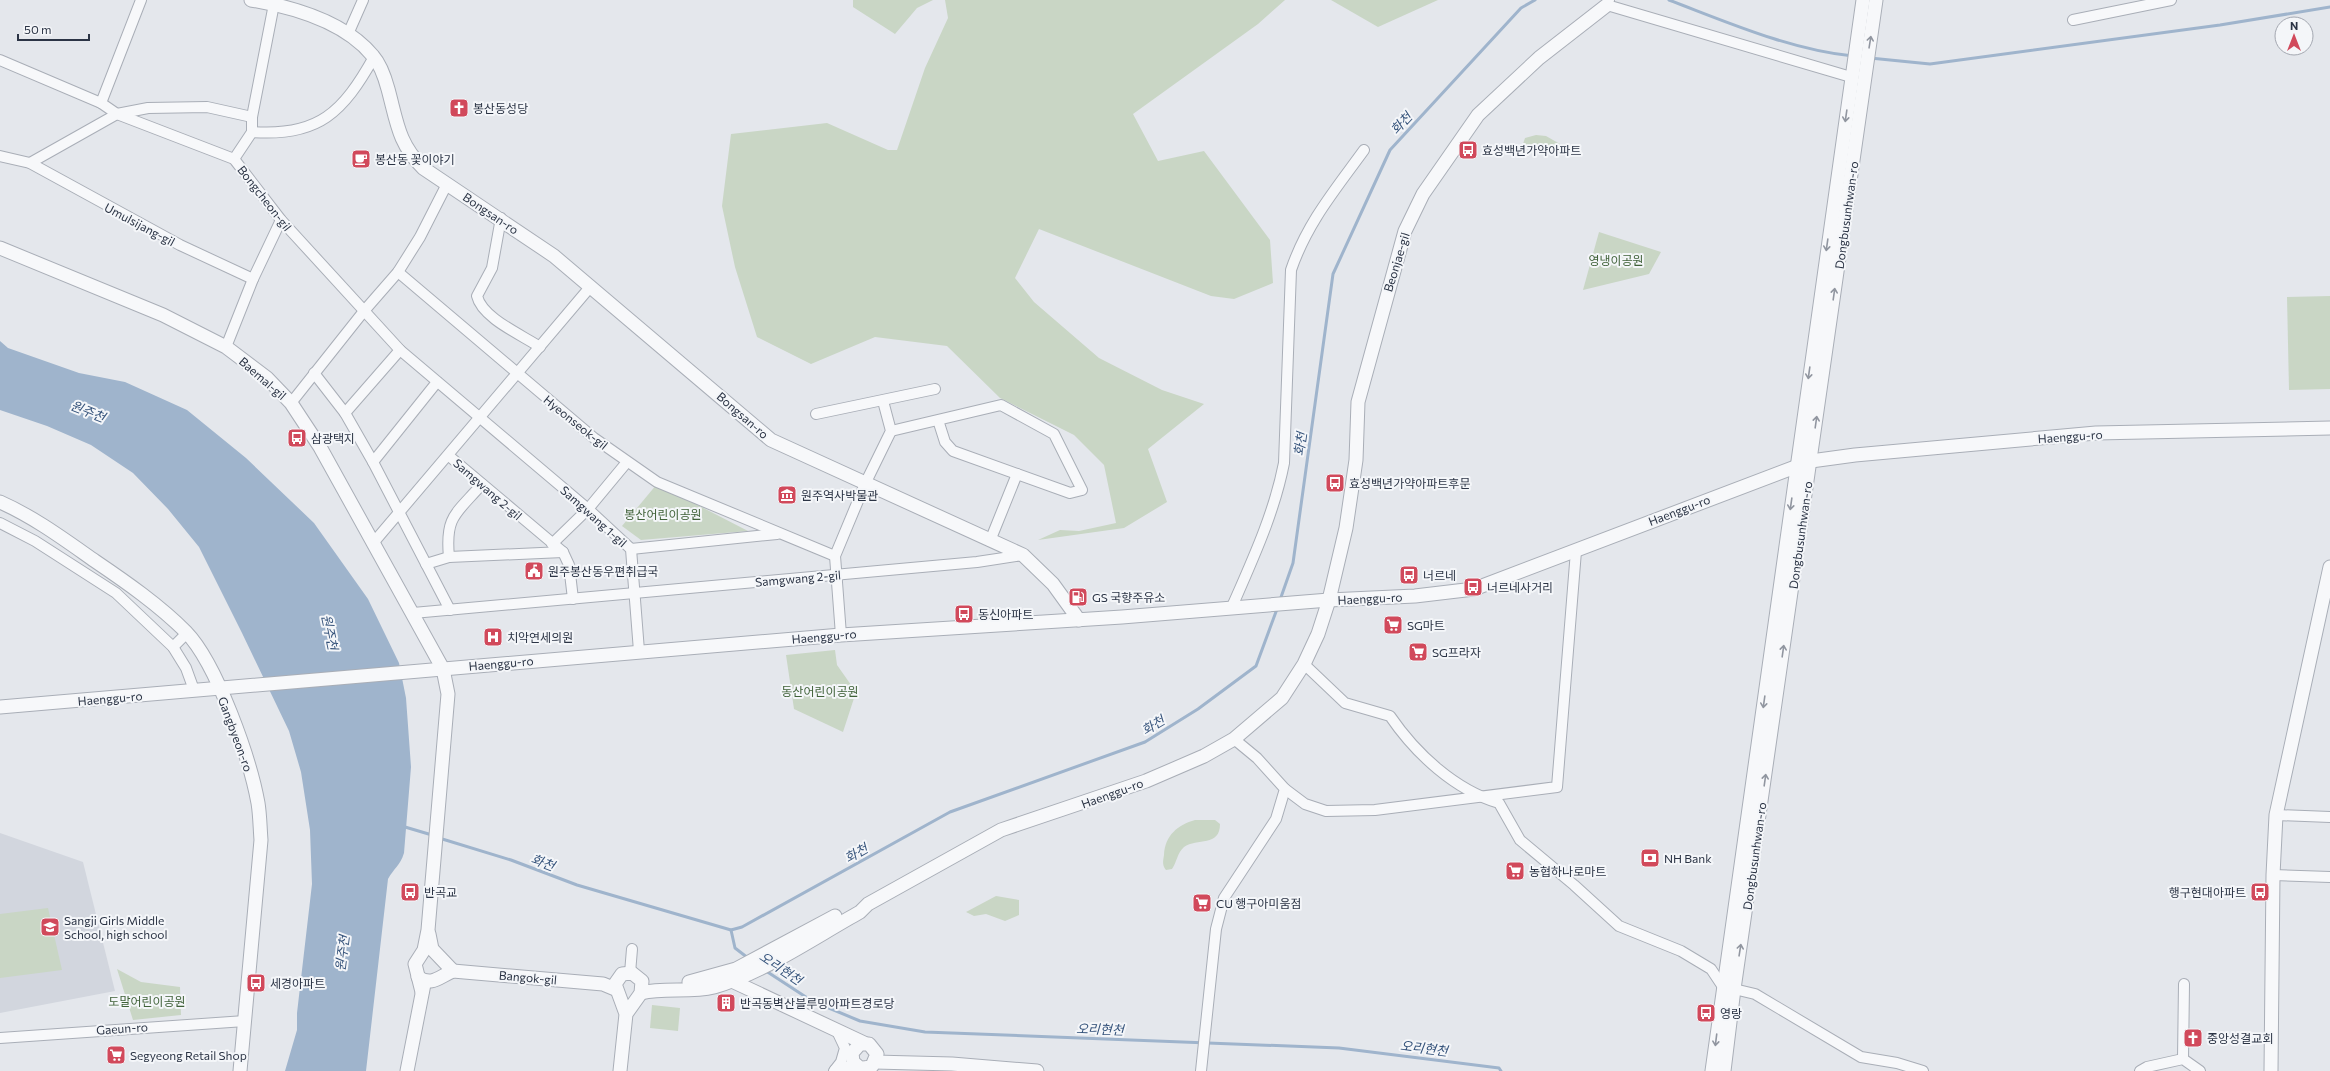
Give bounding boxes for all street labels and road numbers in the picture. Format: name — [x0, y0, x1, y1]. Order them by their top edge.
street label: Dongbusunhwan-ro — [1832, 160, 1860, 270]
street label: Bongcheon-gil — [235, 163, 295, 233]
street label: Bongsan-ro — [461, 189, 521, 237]
street label: Umulsijang-gil — [102, 200, 178, 248]
street label: Beonjae-gil — [1380, 231, 1412, 293]
street label: Baemal-gil — [237, 354, 289, 402]
street label: Bongsan-ro — [714, 389, 772, 441]
street label: Hyeonseok-gil — [541, 392, 611, 452]
street label: Haenggu-ro — [2037, 427, 2103, 445]
street label: Samgwang 2-gil — [451, 455, 525, 523]
street label: Dongbusunhwan-ro — [1786, 480, 1814, 590]
street label: Samgwang 1-gil — [558, 483, 630, 549]
street label: Haenggu-ro — [1646, 492, 1712, 528]
street label: Samgwang 2-gil — [755, 567, 841, 589]
street label: Haenggu-ro — [1337, 589, 1403, 607]
street label: Haenggu-ro — [791, 626, 857, 646]
street label: Haenggu-ro — [468, 653, 534, 673]
street label: Haenggu-ro — [77, 688, 143, 708]
street label: Gangbyeon-ro — [216, 695, 256, 773]
street label: Haenggu-ro — [1079, 775, 1145, 811]
street label: Dongbusunhwan-ro — [1740, 801, 1768, 911]
street label: Bangok-gil — [498, 967, 558, 987]
street label: Gaeun-ro — [96, 1019, 148, 1037]

